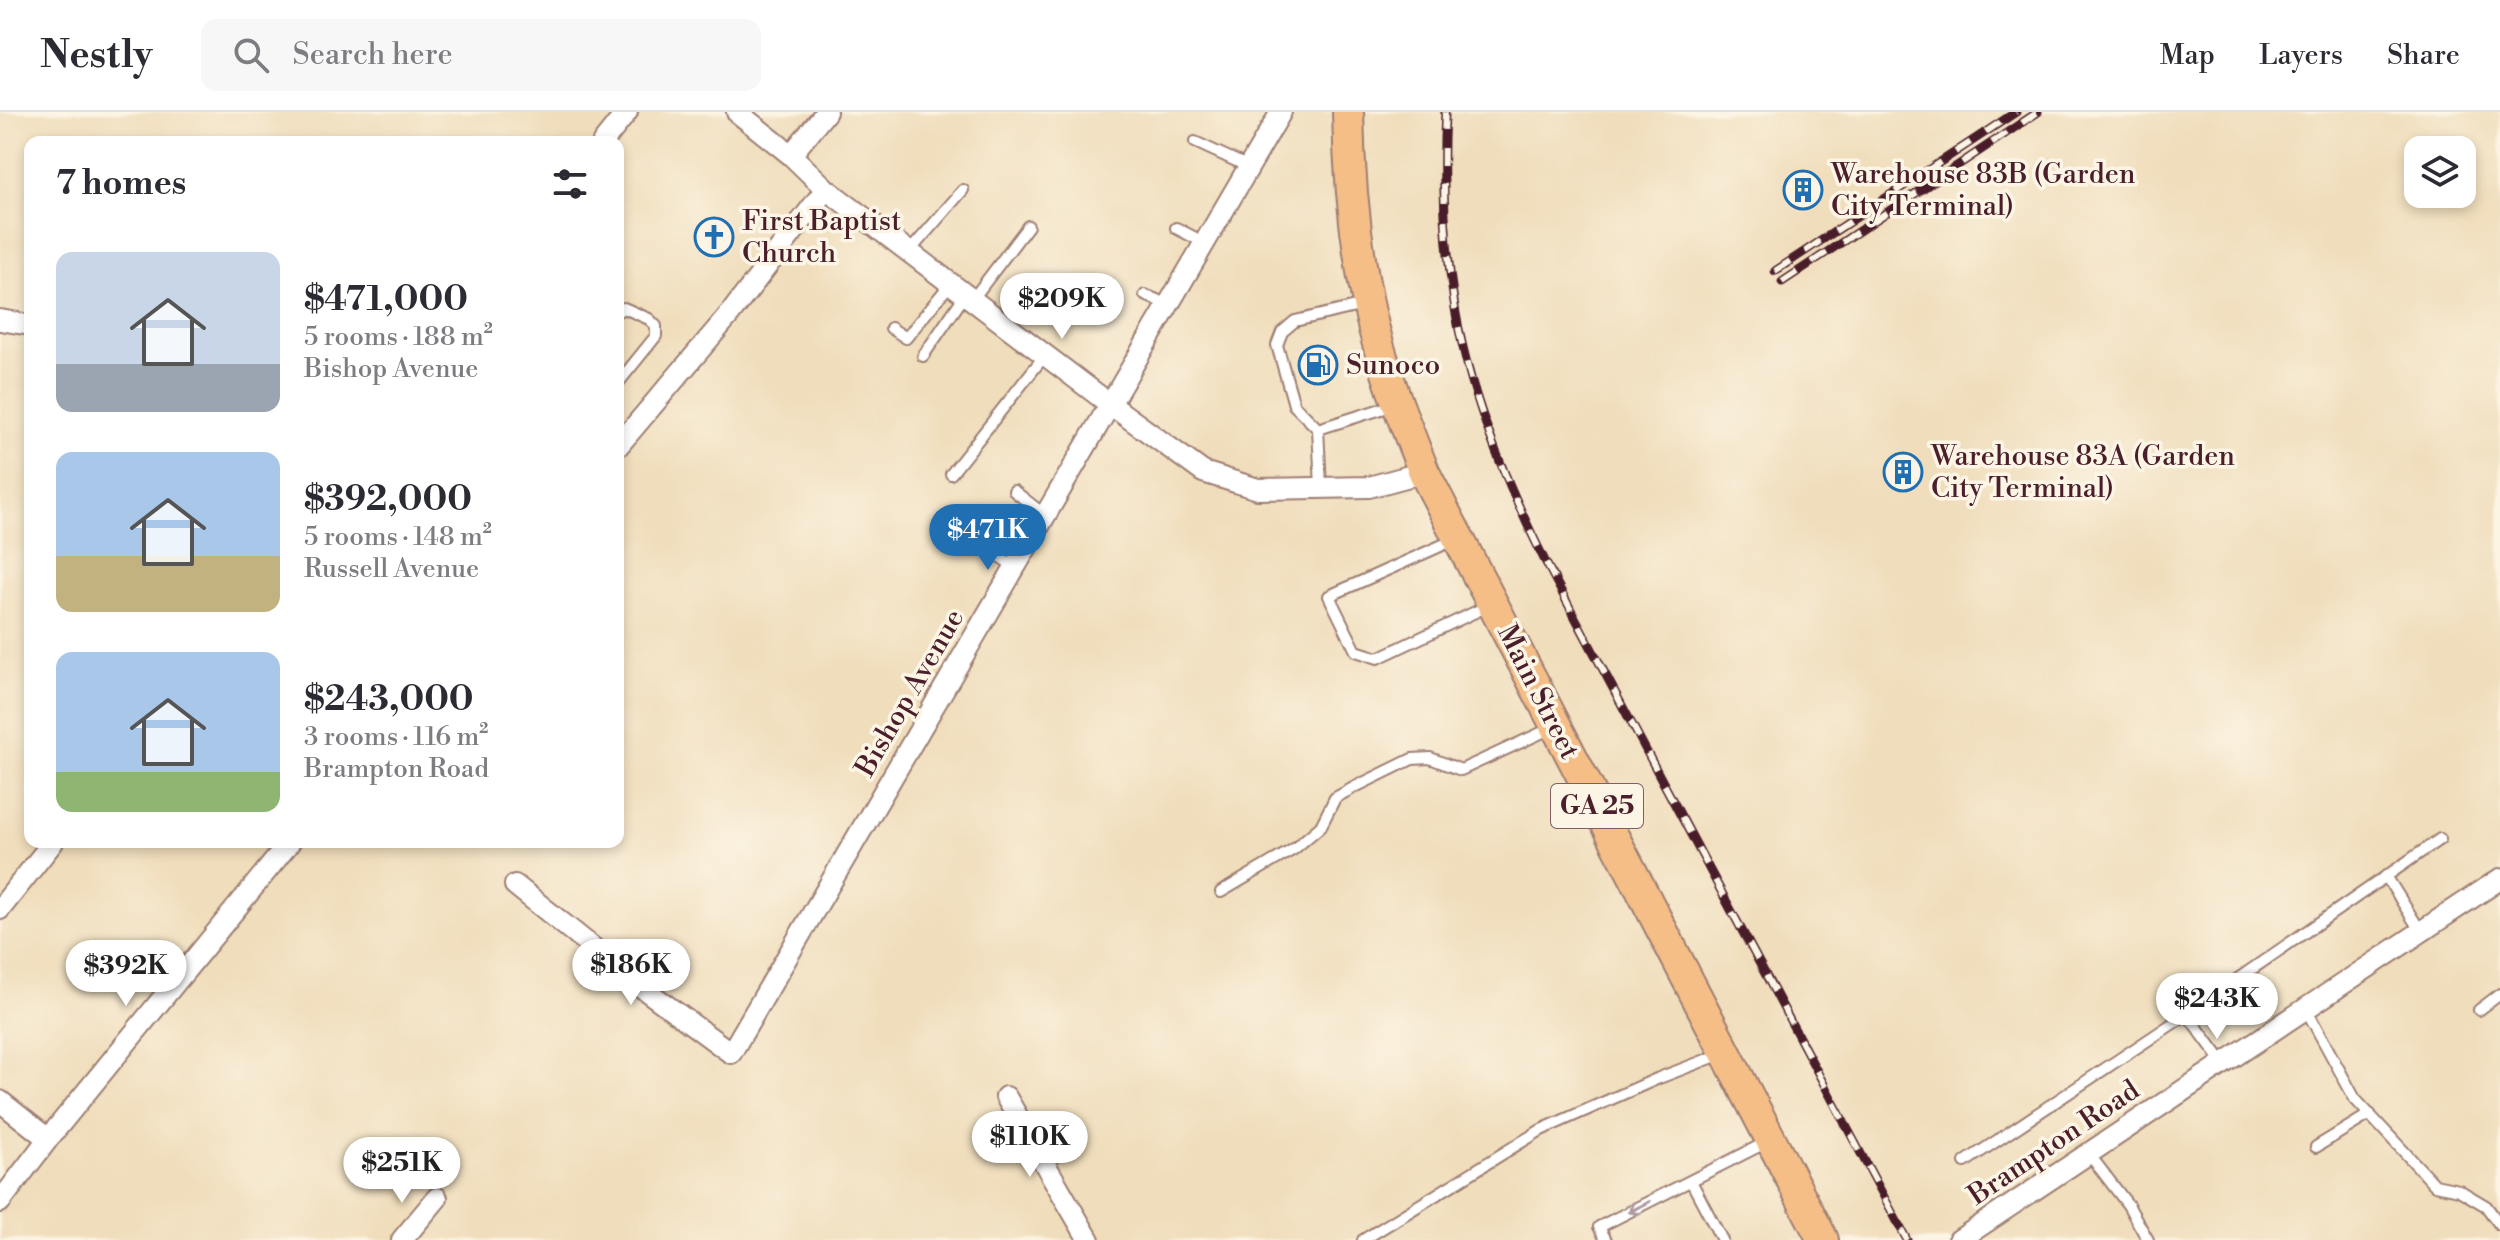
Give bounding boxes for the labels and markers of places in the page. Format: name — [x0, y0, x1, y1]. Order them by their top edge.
place label: Warehouse 83B (Garden City Terminal) — [1830, 157, 2136, 224]
building icon: Warehouse 83B (Garden City Terminal) — [1782, 169, 1824, 211]
place label: First Baptist Church — [742, 204, 901, 271]
church icon: First Baptist Church — [693, 216, 735, 258]
pin: $209K — [1006, 273, 1118, 341]
fuel station icon: Sunoco — [1297, 344, 1339, 386]
place label: Sunoco — [1346, 348, 1440, 383]
place label: Warehouse 83A (Garden City Terminal) — [1930, 439, 2235, 506]
building icon: Warehouse 83A (Garden City Terminal) — [1882, 451, 1924, 493]
pin: $471K — [932, 504, 1044, 572]
pin: $186K — [575, 939, 687, 1007]
pin: $392K — [70, 940, 182, 1008]
pin: $243K — [2161, 973, 2273, 1041]
pin: $110K — [974, 1111, 1086, 1179]
pin: $251K — [346, 1137, 458, 1205]

